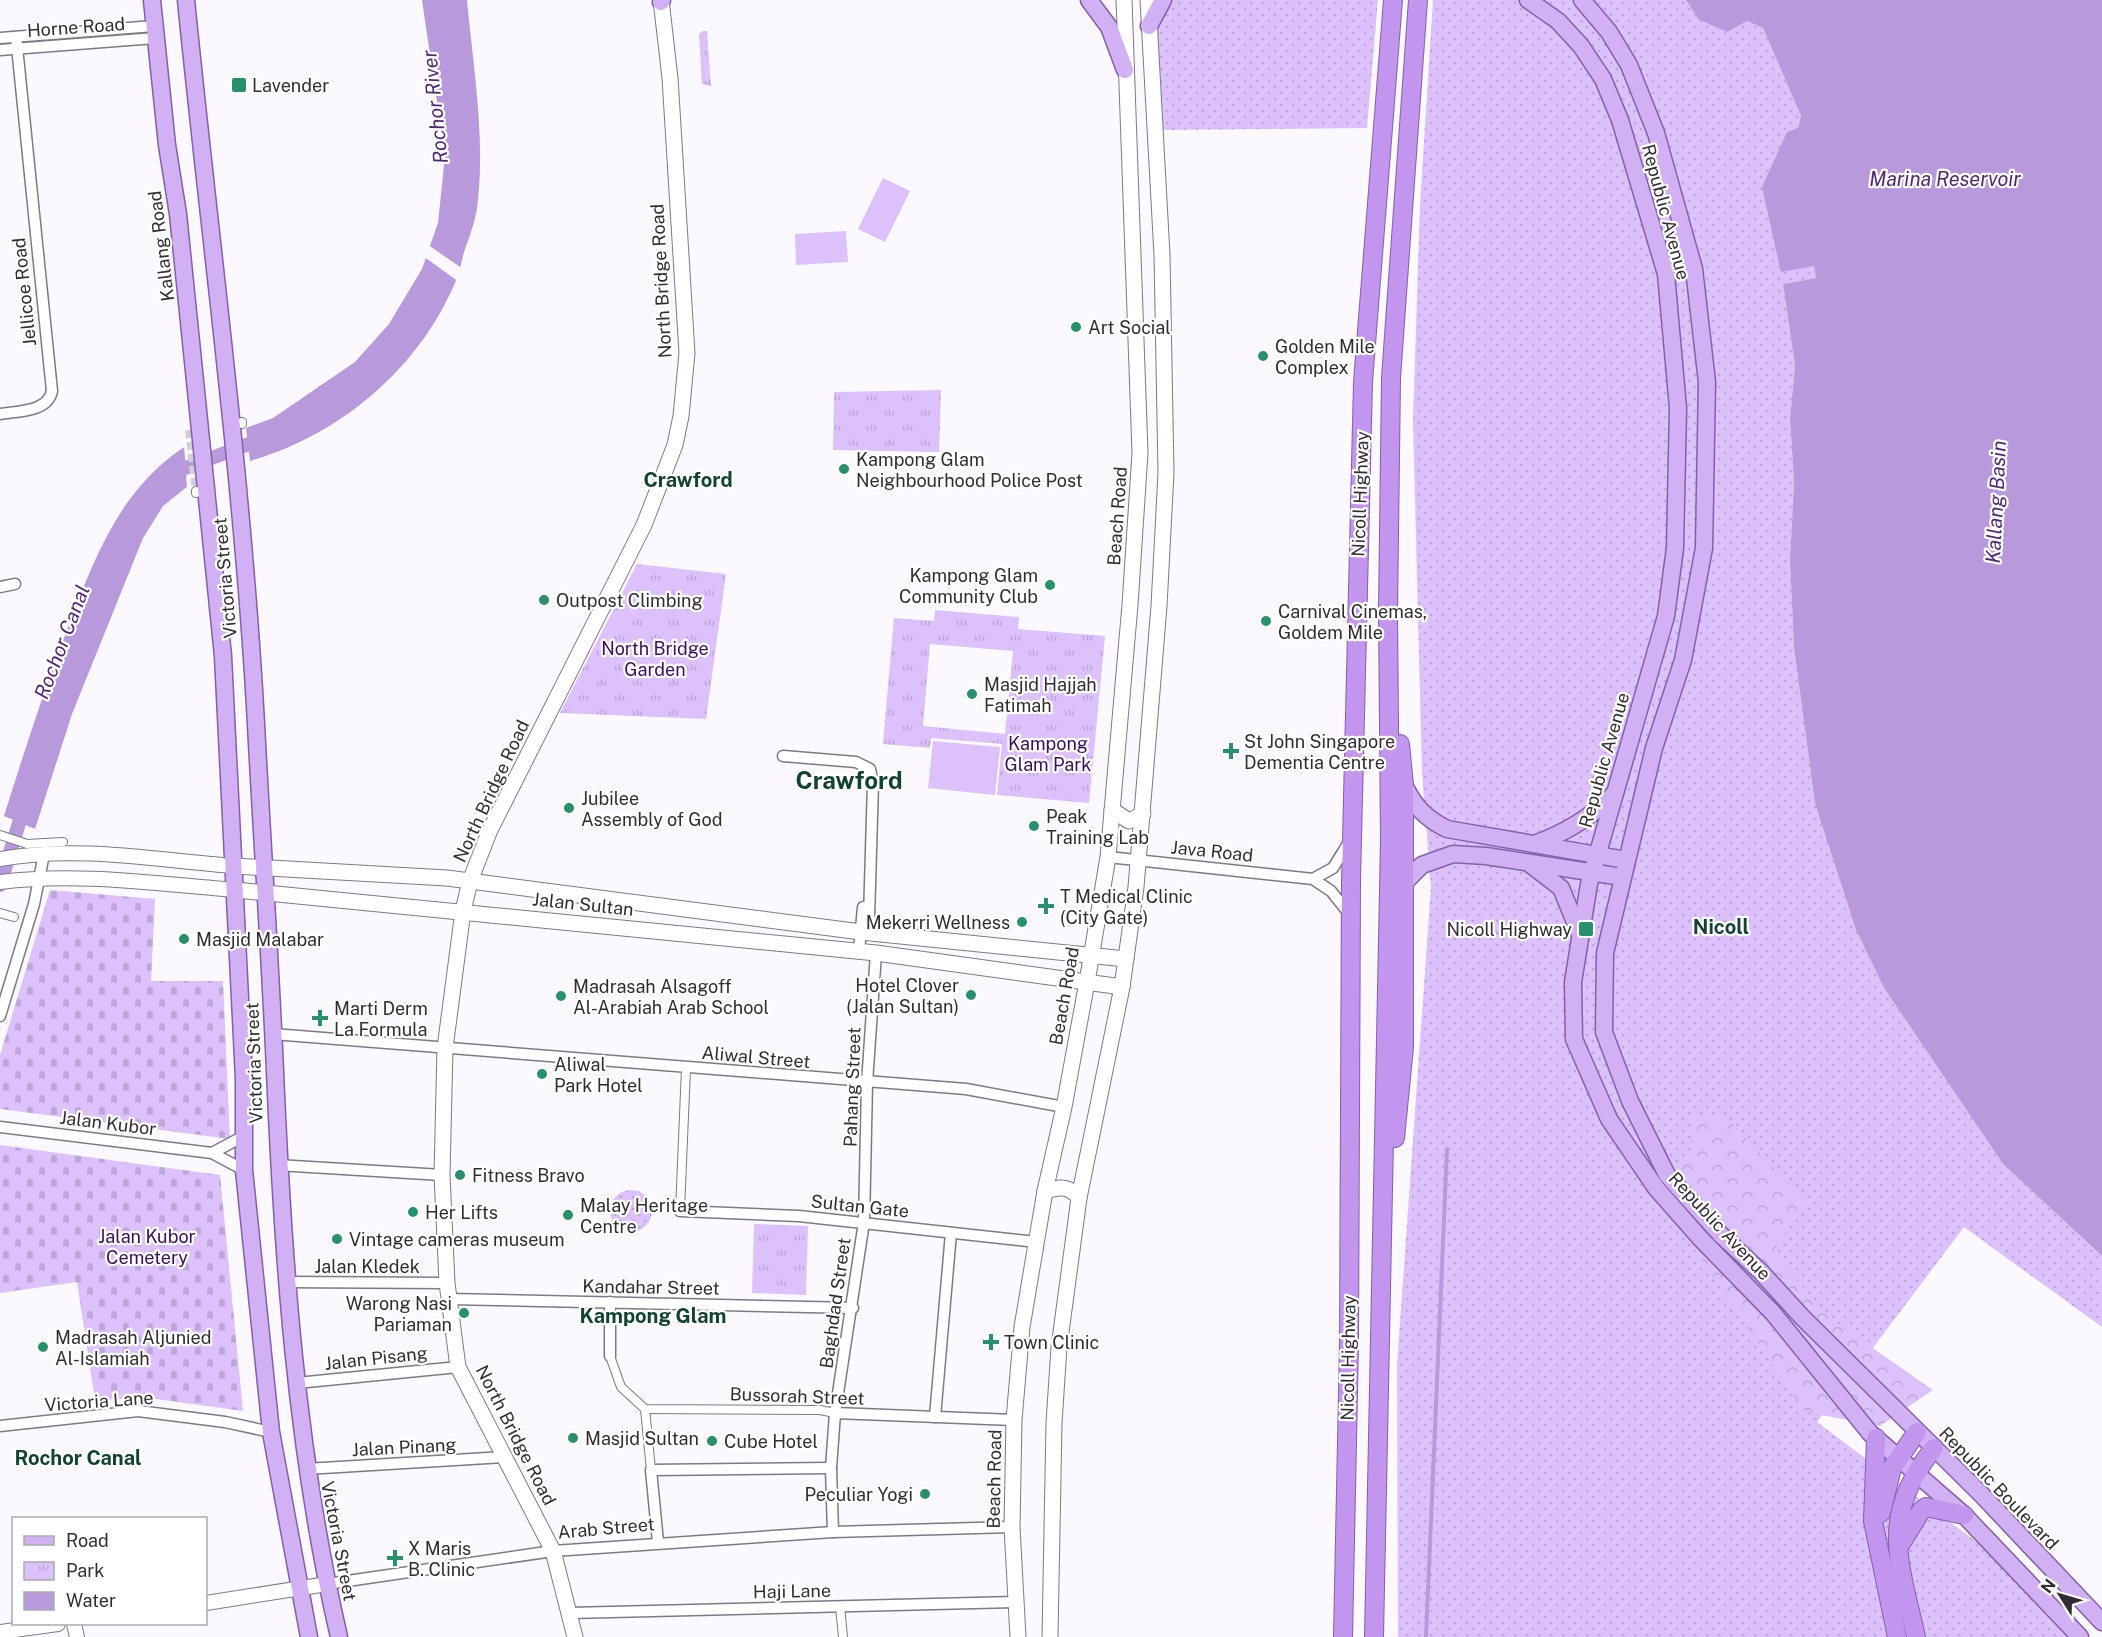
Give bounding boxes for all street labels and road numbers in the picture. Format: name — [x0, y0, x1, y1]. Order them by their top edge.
street label: Horne Road — [26, 13, 126, 41]
street label: Republic Avenue — [1638, 142, 1694, 282]
street label: Kallang Road — [144, 190, 178, 302]
street label: North Bridge Road — [646, 203, 676, 359]
street label: Jellicoe Road — [8, 237, 40, 347]
street label: Nicoll Highway — [1347, 431, 1373, 557]
street label: Beach Road — [1103, 466, 1131, 566]
street label: Victoria Street — [209, 517, 241, 639]
street label: Republic Avenue — [1575, 690, 1633, 830]
street label: North Bridge Road — [449, 717, 533, 865]
street label: Java Road — [1170, 836, 1254, 866]
street label: Jalan Sultan — [531, 888, 635, 920]
street label: Beach Road — [1045, 945, 1083, 1047]
street label: Victoria Street — [241, 1002, 267, 1124]
street label: Pahang Street — [839, 1027, 865, 1147]
street label: Aliwal Street — [701, 1042, 811, 1072]
street label: Jalan Kubor — [58, 1107, 158, 1139]
street label: Republic Avenue — [1665, 1168, 1775, 1284]
street label: Sultan Gate — [810, 1190, 910, 1222]
street label: Baghdad Street — [815, 1236, 855, 1370]
street label: Jalan Kledek — [314, 1256, 420, 1277]
street label: Kandahar Street — [582, 1275, 720, 1299]
street label: Nicoll Highway — [1336, 1295, 1360, 1421]
street label: Jalan Pisang — [323, 1342, 429, 1374]
street label: North Bridge Road — [472, 1361, 560, 1509]
street label: Bussorah Street — [729, 1383, 865, 1409]
street label: Victoria Lane — [44, 1387, 154, 1415]
street label: Republic Boulevard — [1935, 1422, 2063, 1554]
street label: Beach Road — [983, 1429, 1005, 1529]
street label: Jalan Pinang — [351, 1434, 457, 1460]
street label: Victoria Street — [317, 1479, 361, 1603]
street label: Arab Street — [557, 1513, 655, 1543]
street label: Haji Lane — [753, 1580, 831, 1602]

